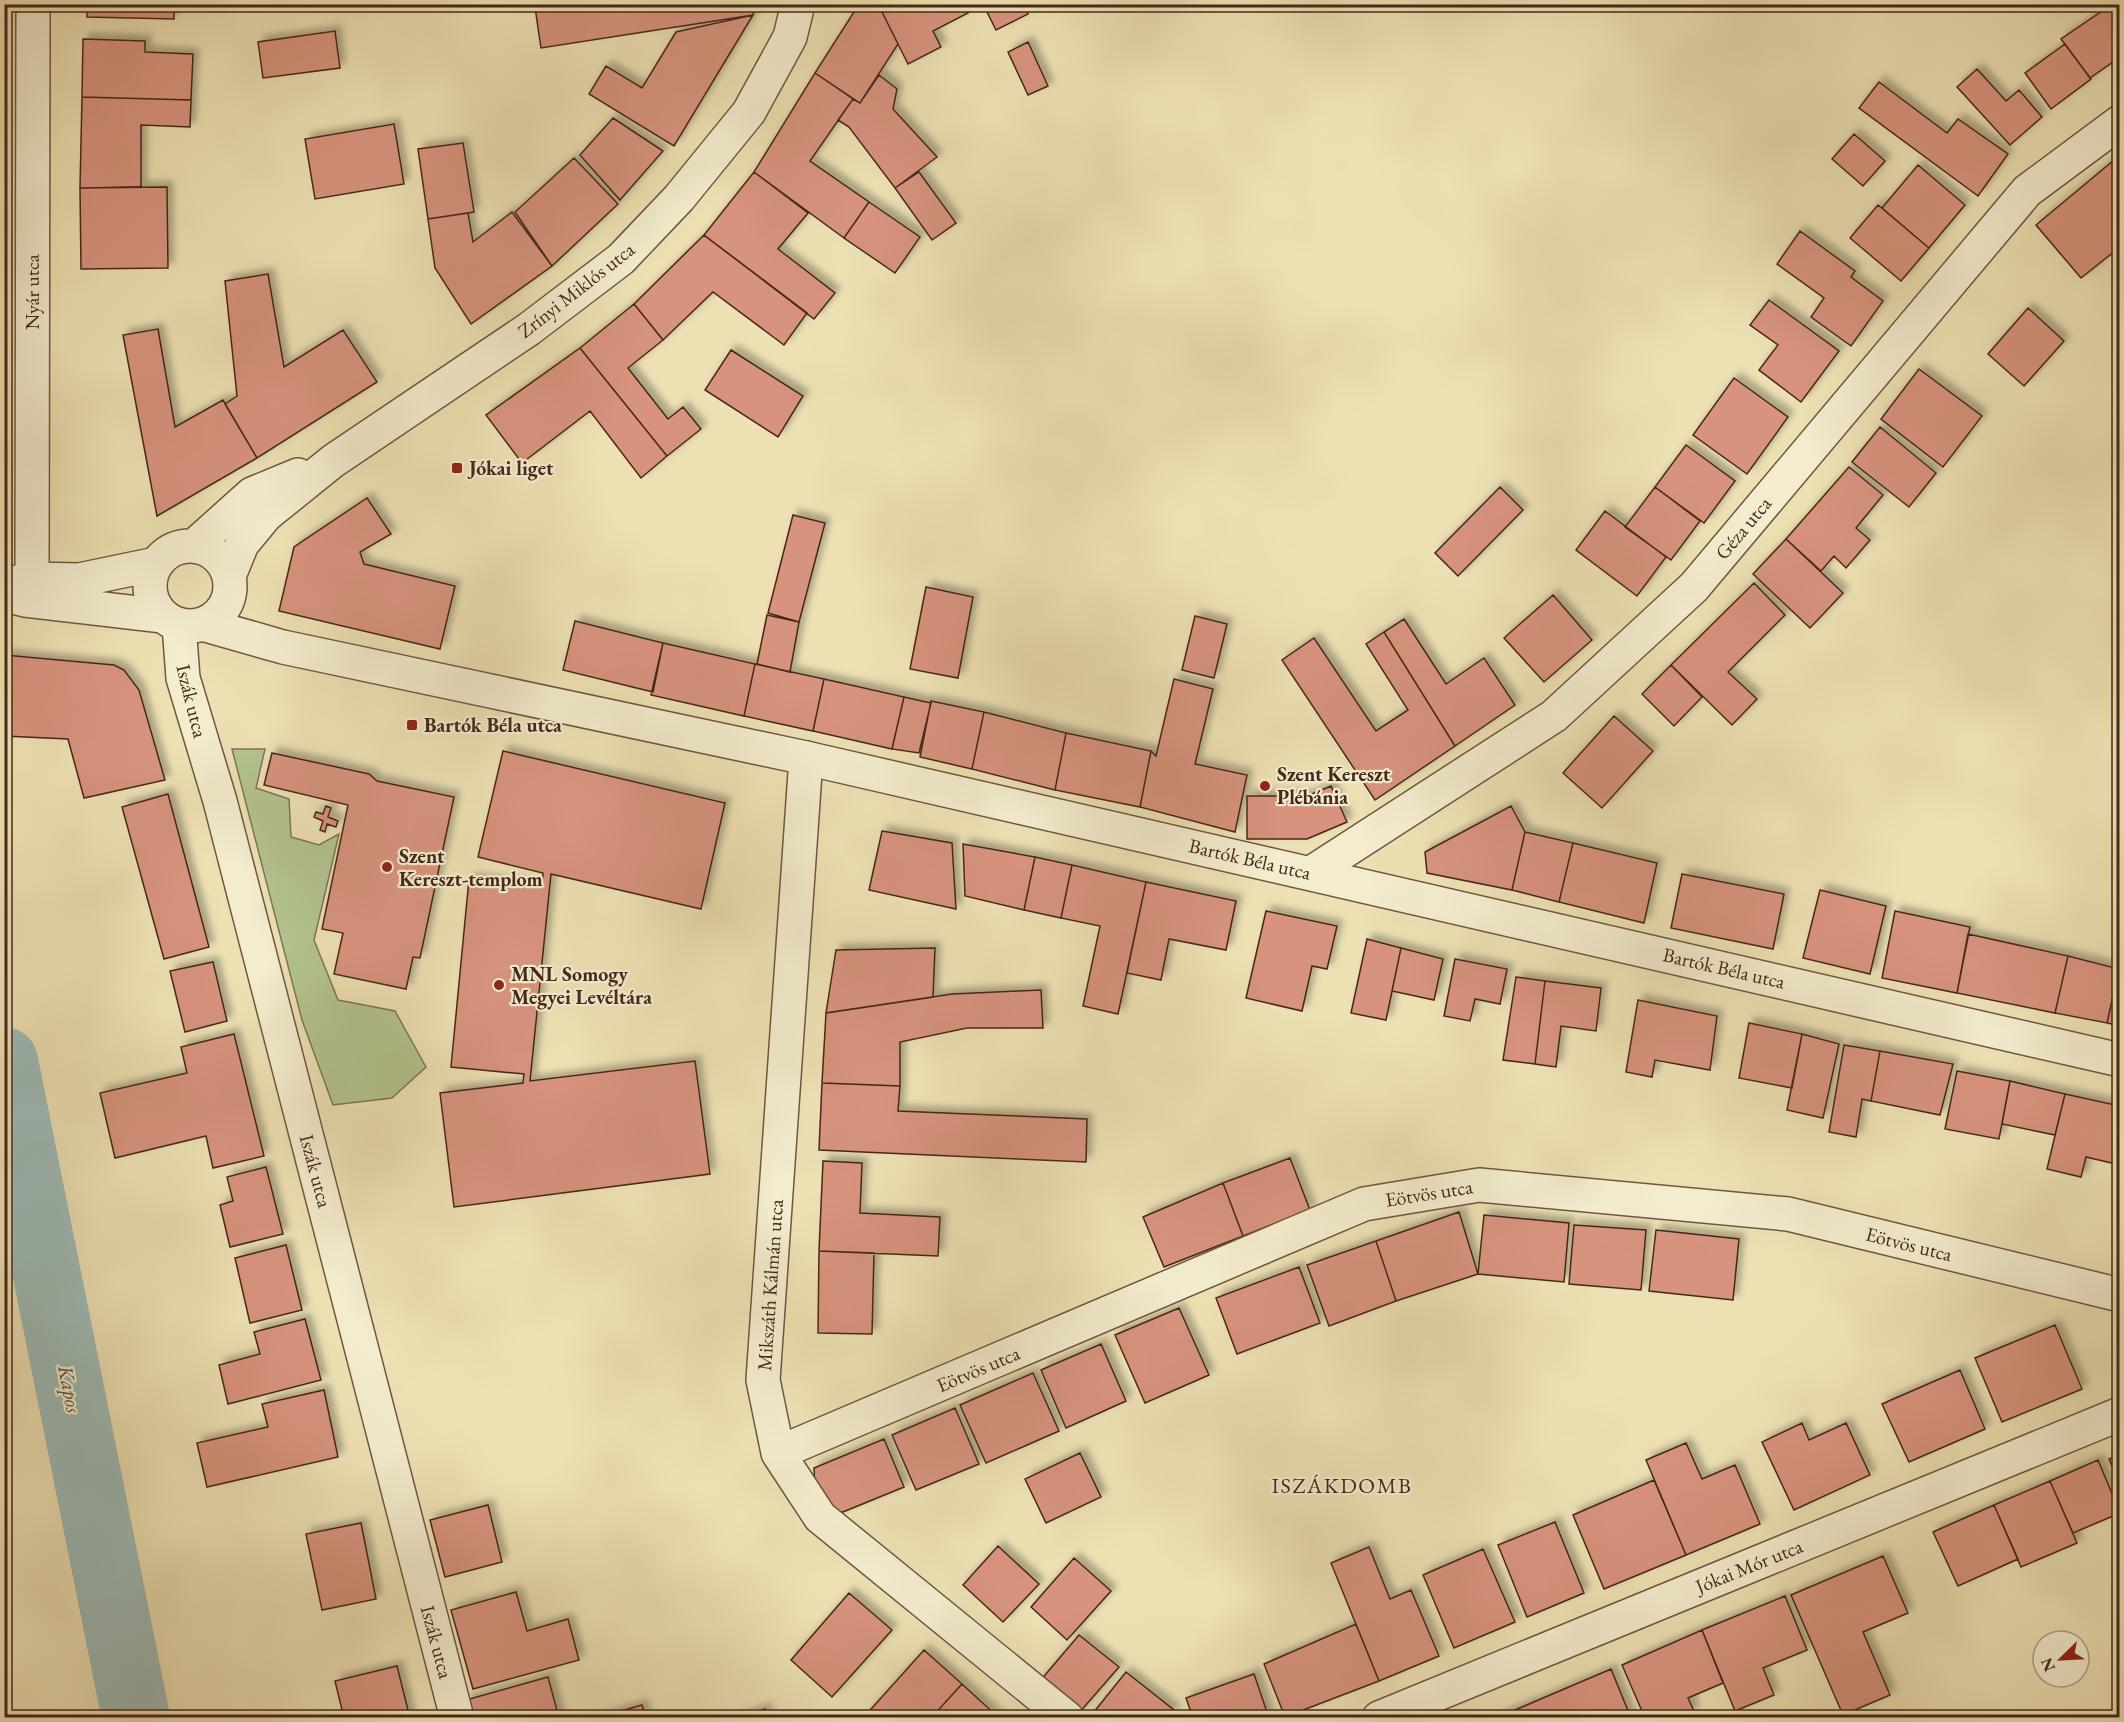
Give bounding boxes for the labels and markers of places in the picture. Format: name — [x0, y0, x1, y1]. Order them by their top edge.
place label: Jókai liget — [467, 455, 554, 481]
marker: Jókai liget — [450, 461, 464, 475]
place label: Bartók Béla utca — [424, 712, 562, 738]
marker: Bartók Béla utca — [405, 718, 419, 732]
place label: Szent Kereszt Plébánia — [1277, 761, 1391, 810]
marker: Szent Kereszt Plébánia — [1258, 779, 1272, 793]
place label: Szent Kereszt-templom — [399, 843, 543, 892]
marker: Szent Kereszt-templom — [380, 860, 394, 874]
place label: MNL Somogy Megyei Levéltára — [511, 961, 652, 1010]
marker: MNL Somogy Megyei Levéltára — [492, 978, 506, 992]

